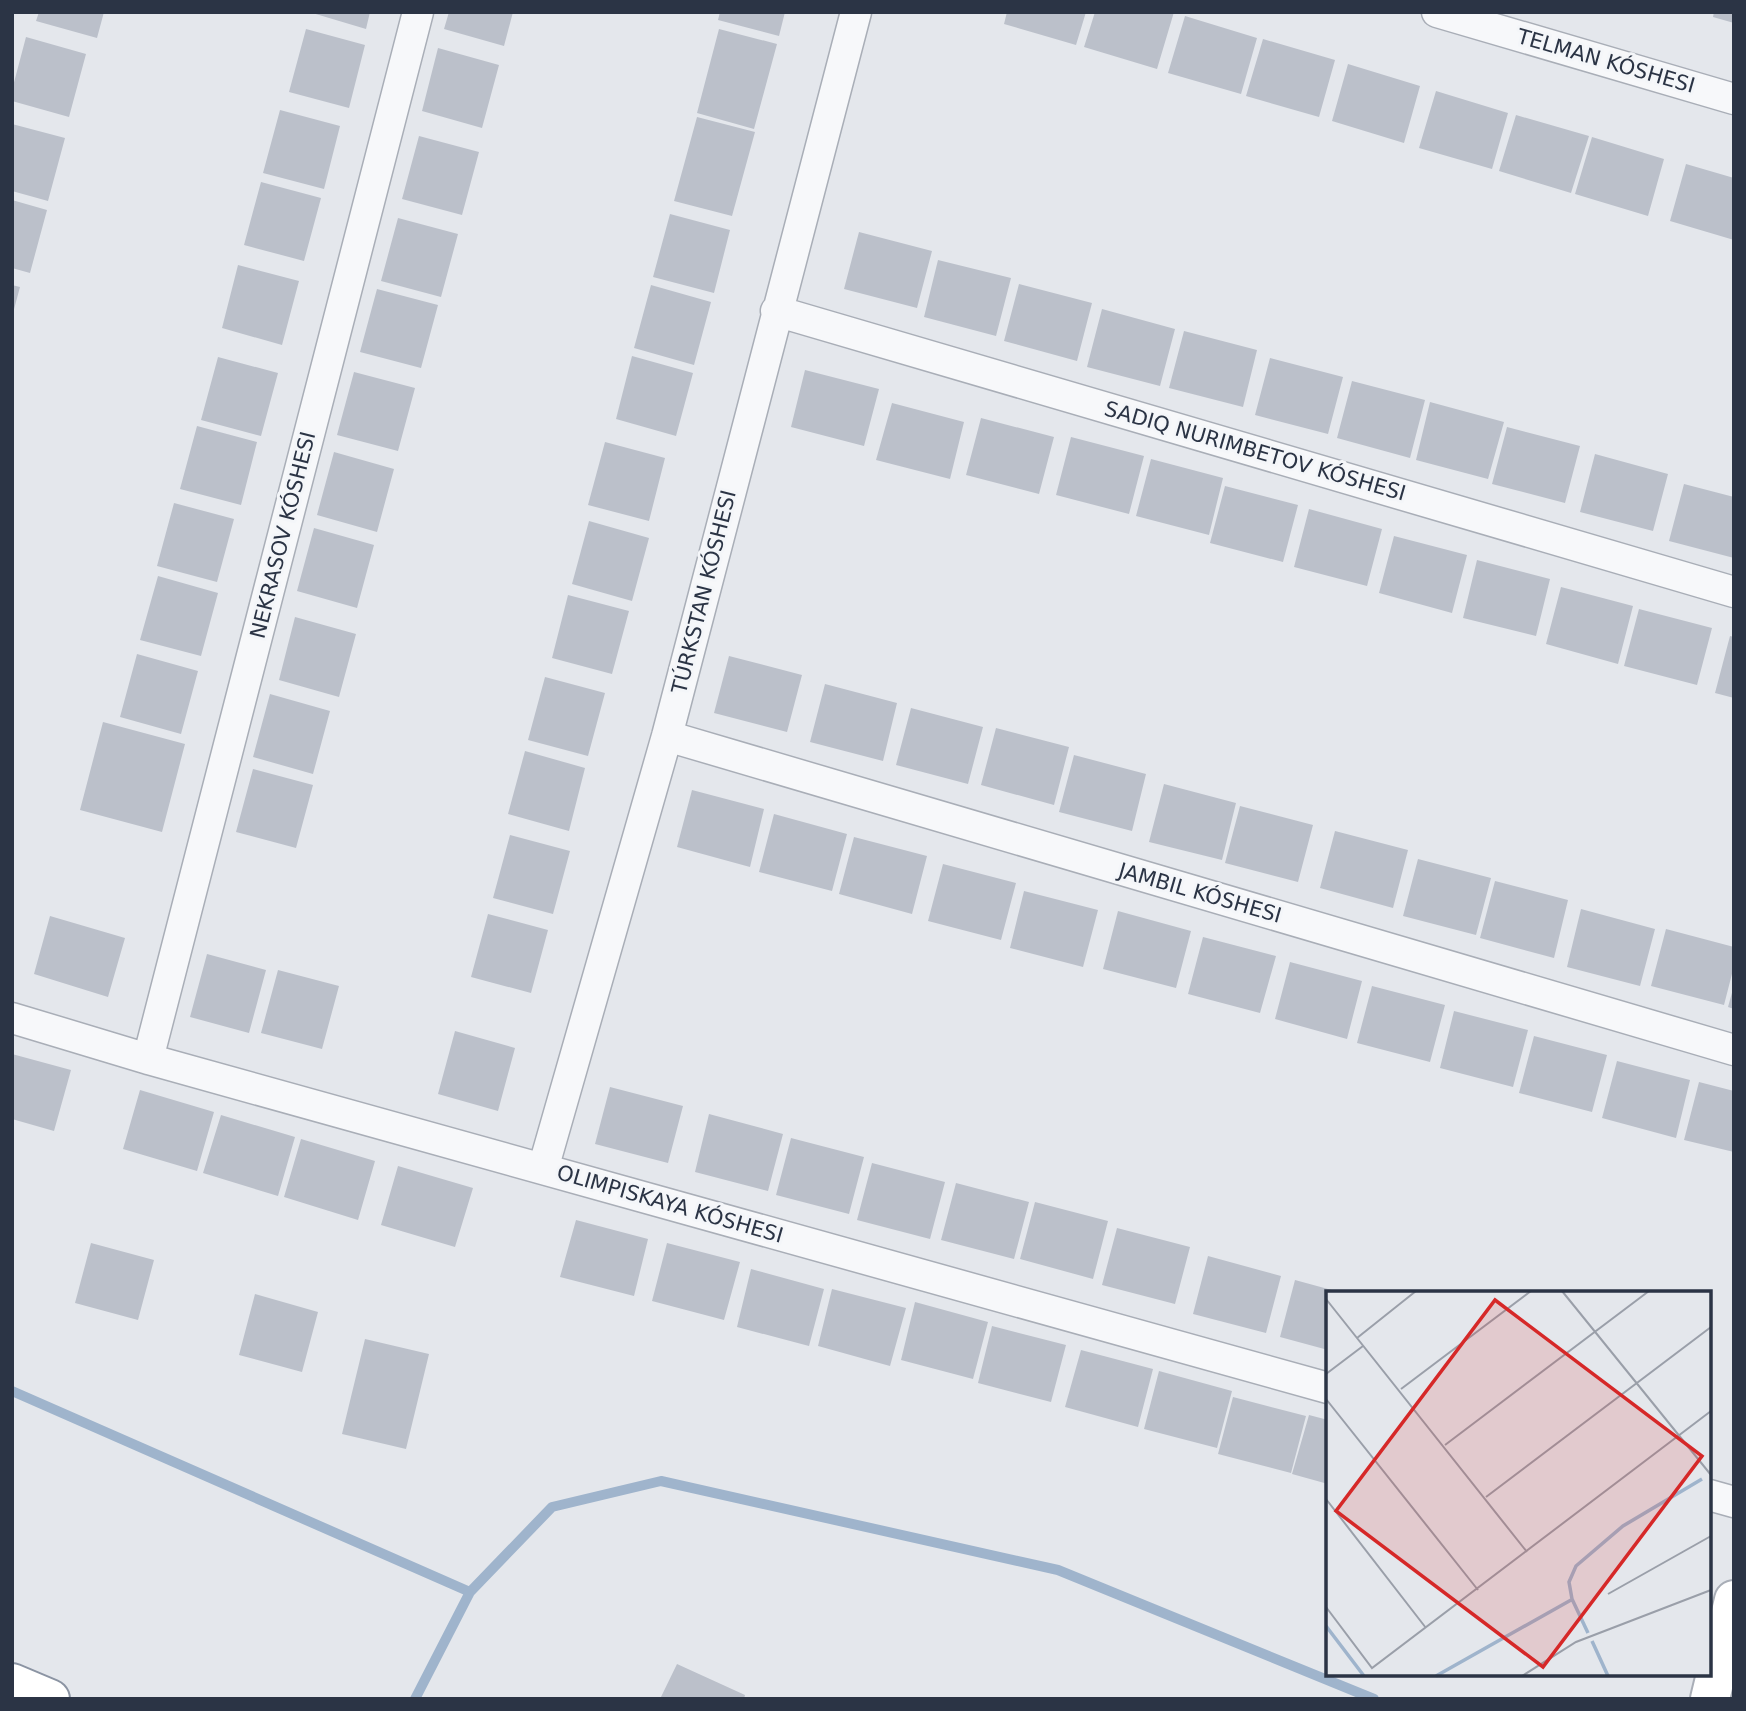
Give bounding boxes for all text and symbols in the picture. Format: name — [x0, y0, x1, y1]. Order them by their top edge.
street label: TELMAN KÓSHESI — [1513, 23, 1698, 98]
street label: SADIQ NURIMBETOV KÓSHESI — [1102, 395, 1409, 506]
street label: NEKRASOV KÓSHESI — [245, 429, 320, 641]
street label: TÚRKSTAN KÓSHESI — [666, 488, 741, 697]
street label: JAMBIL KÓSHESI — [1114, 857, 1285, 928]
street label: OLIMPISKAYA KÓSHESI — [554, 1159, 786, 1248]
inset map — [1326, 1291, 1711, 1676]

